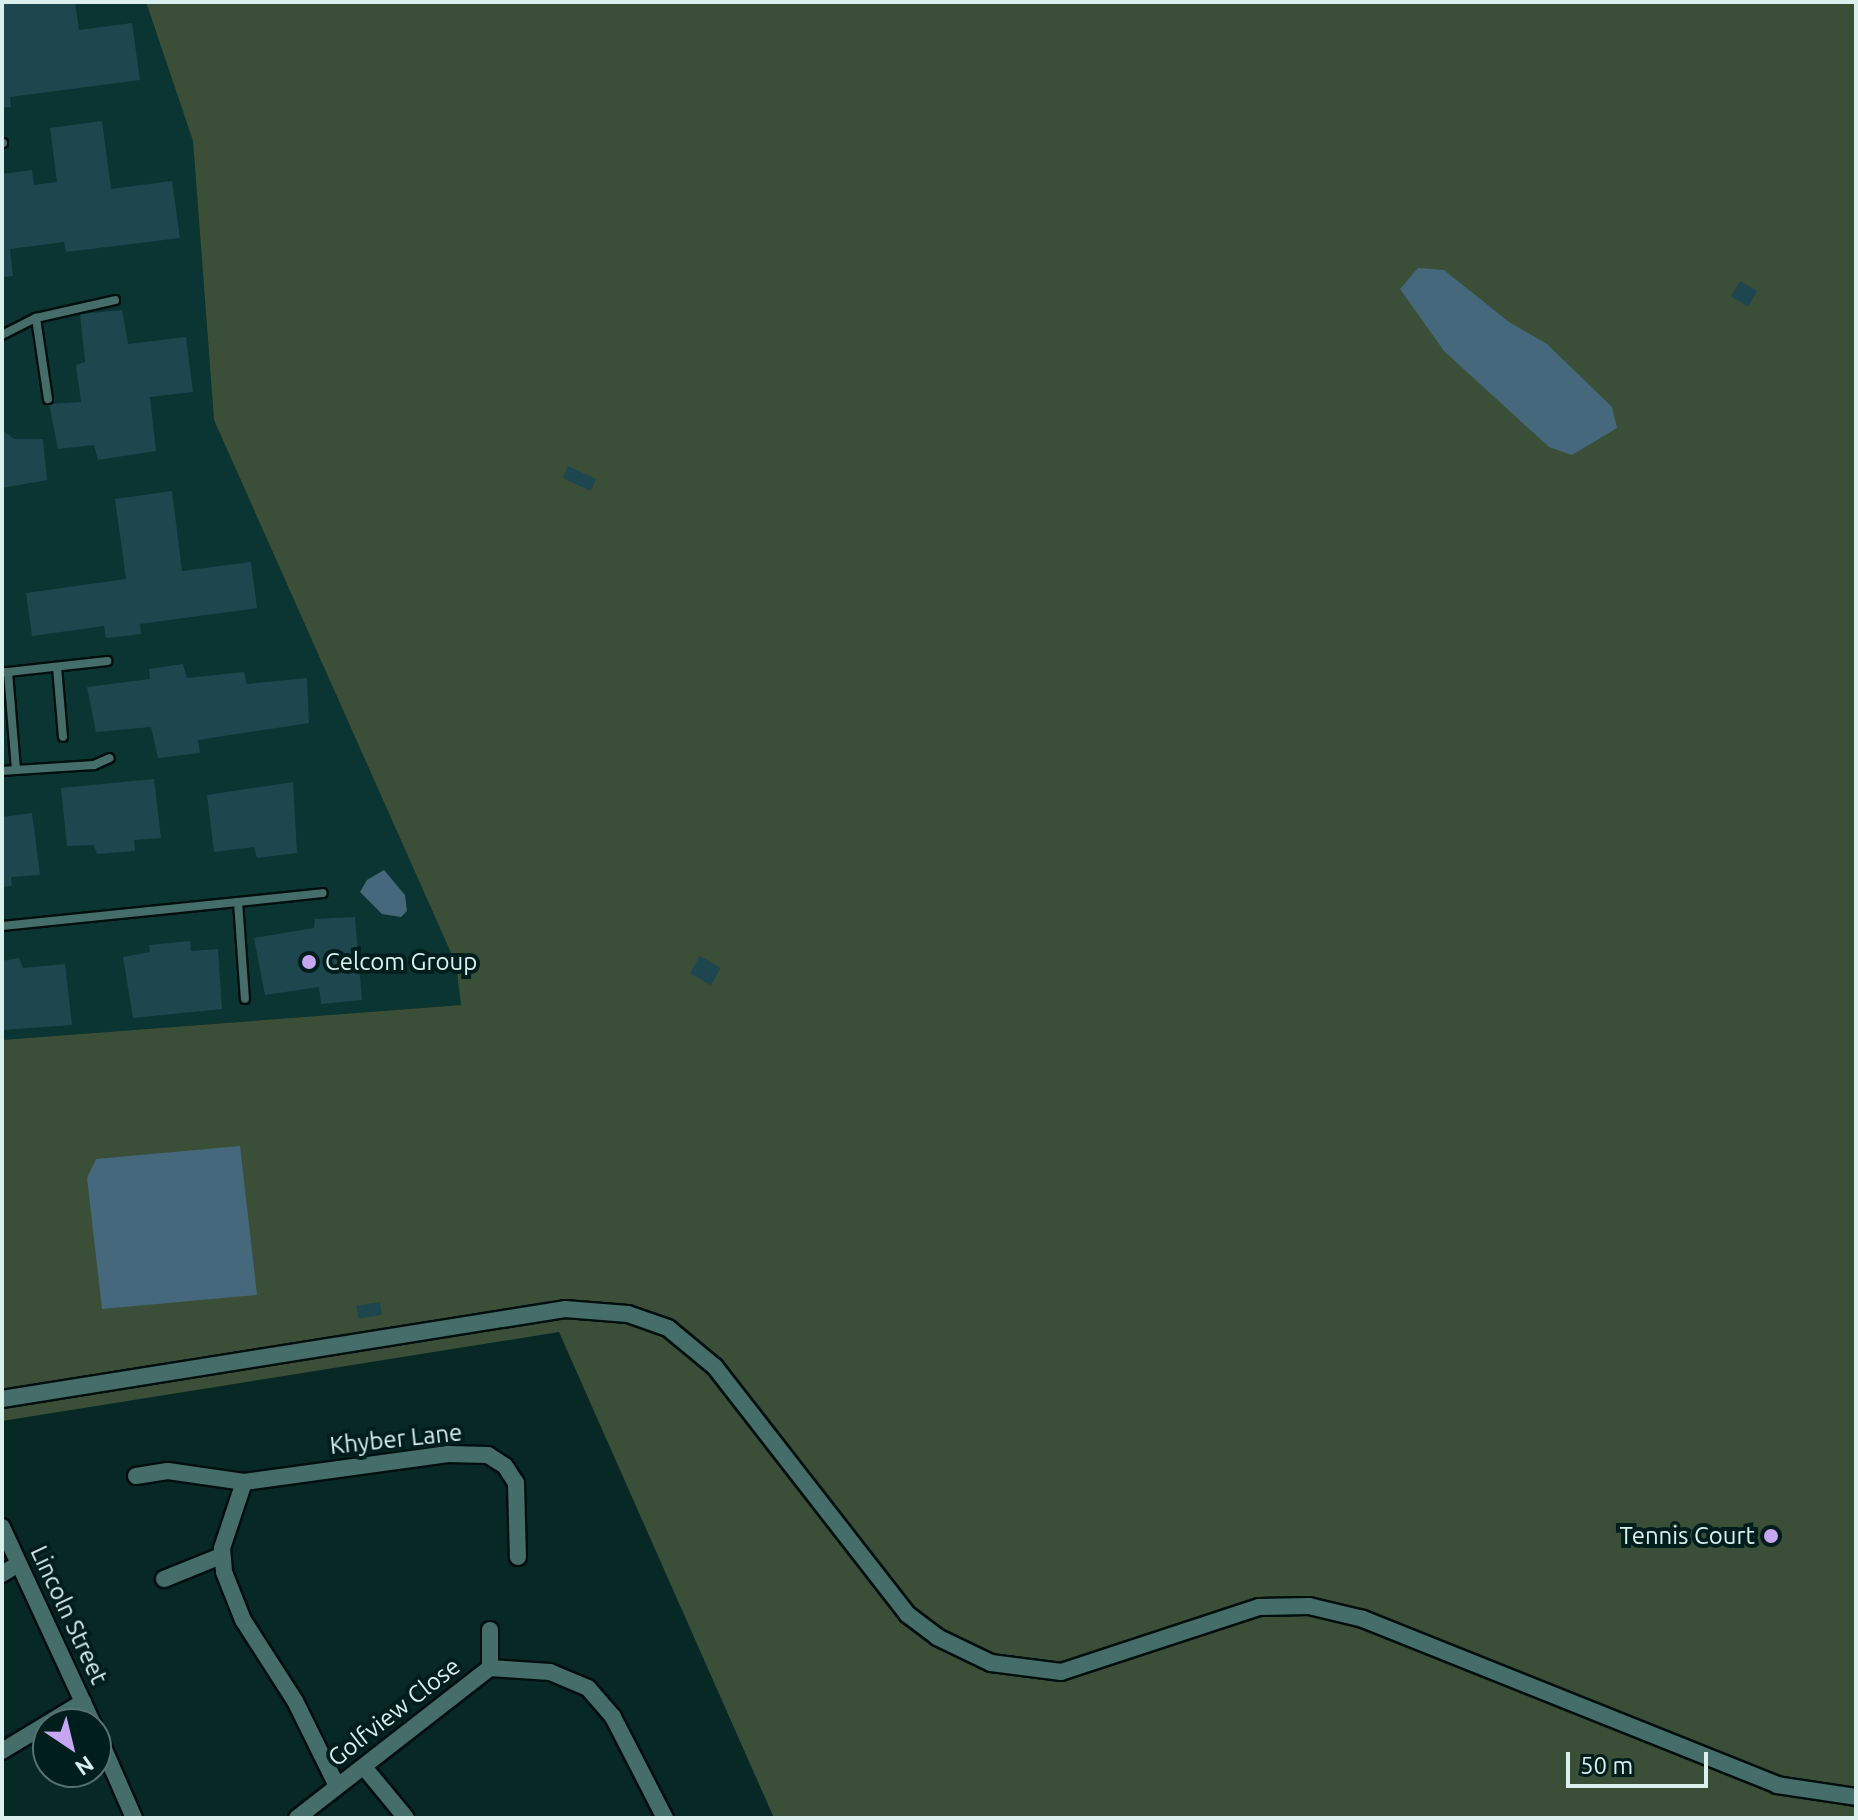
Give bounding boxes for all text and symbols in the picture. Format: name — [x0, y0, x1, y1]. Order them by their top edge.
place label: Celcom Group — [325, 948, 477, 976]
marker: Celcom Group — [300, 953, 318, 971]
street label: Khyber Lane — [328, 1418, 464, 1460]
place label: Tennis Court — [1619, 1522, 1755, 1550]
marker: Tennis Court — [1762, 1527, 1780, 1545]
street label: Lincoln Street — [24, 1541, 114, 1689]
street label: Golfview Close — [322, 1652, 466, 1772]
north arrow — [32, 1708, 112, 1788]
scale bar — [1570, 1736, 1712, 1786]
text: N — [71, 1751, 99, 1781]
text: 50 m — [1580, 1752, 1633, 1779]

